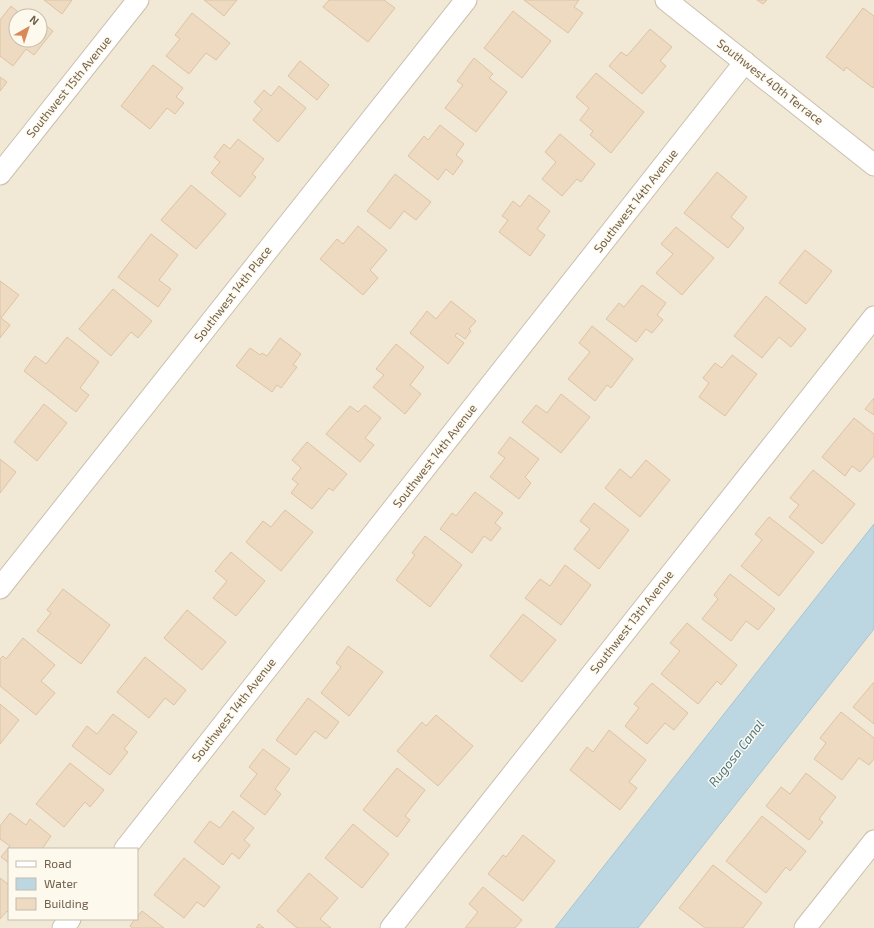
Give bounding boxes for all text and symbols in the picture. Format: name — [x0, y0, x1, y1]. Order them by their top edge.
north arrow — [8, 8, 48, 48]
text: N — [27, 12, 42, 27]
street label: Southwest 15th Avenue — [23, 33, 114, 140]
street label: Southwest 40th Terrace — [715, 35, 826, 127]
street label: Southwest 14th Avenue — [590, 146, 680, 255]
street label: Southwest 14th Place — [191, 243, 274, 344]
street label: Southwest 14th Avenue — [389, 401, 479, 510]
street label: Southwest 13th Avenue — [587, 567, 676, 676]
street label: Southwest 14th Avenue — [188, 655, 278, 764]
water label: Rugosa Canal — [705, 716, 767, 790]
legend — [8, 848, 138, 920]
text: Road — [44, 856, 72, 870]
text: Water — [44, 876, 78, 890]
text: Building — [44, 896, 89, 910]

